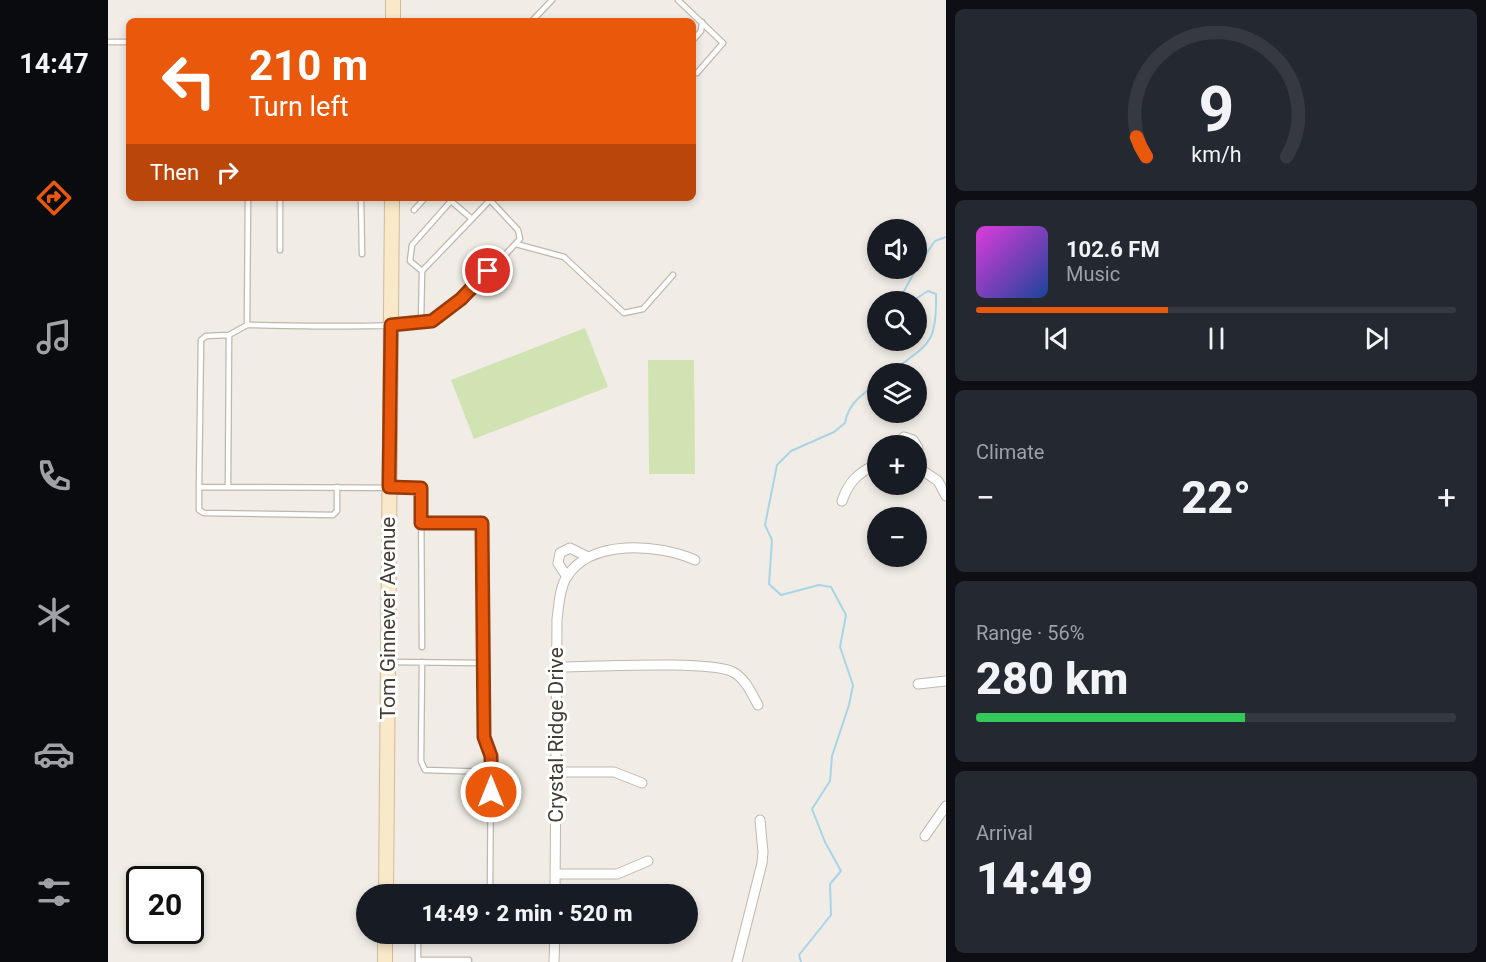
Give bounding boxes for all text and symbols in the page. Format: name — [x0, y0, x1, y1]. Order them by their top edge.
text: 210 m — [249, 41, 368, 90]
icon: left — [150, 42, 228, 120]
text: 14:47 — [19, 48, 89, 80]
text: 9 — [1198, 73, 1234, 146]
text: Turn left — [249, 91, 349, 123]
text: km/h — [1191, 142, 1241, 167]
icon: right — [211, 156, 244, 189]
text: Then — [150, 160, 199, 185]
icon: directions — [33, 177, 75, 219]
map controls — [867, 219, 927, 567]
button: sound — [867, 219, 927, 279]
text: 102.6 FM — [1066, 237, 1160, 262]
pin — [462, 245, 513, 296]
icon: arrive — [471, 254, 504, 287]
text: Music — [1066, 262, 1120, 286]
button: search — [867, 291, 927, 351]
icon: music — [33, 316, 75, 358]
icon: previous — [1040, 322, 1073, 355]
icon: pause — [1200, 322, 1233, 355]
icon: next — [1360, 322, 1393, 355]
button: layers — [867, 363, 927, 423]
button: + — [867, 435, 927, 495]
text: Climate — [976, 440, 1044, 464]
icon: phone — [33, 455, 75, 497]
text: 22° — [1181, 471, 1251, 524]
text: − — [976, 478, 995, 517]
text: + — [1437, 478, 1456, 517]
button: − — [867, 507, 927, 567]
street label: Tom Ginnever Avenue — [376, 517, 400, 719]
icon: climate — [33, 594, 75, 636]
text: Range · 56% — [976, 621, 1084, 645]
street label: Crystal Ridge Drive — [544, 647, 568, 823]
text: 280 km — [976, 652, 1128, 705]
icon: car — [33, 733, 75, 775]
position arrow — [459, 760, 523, 824]
text: Arrival — [976, 821, 1033, 845]
text: 14:49 — [976, 852, 1093, 905]
speed limit sign: 20 — [126, 866, 204, 944]
icon: filters — [33, 871, 75, 913]
text: 14:49 · 2 min · 520 m — [422, 901, 632, 926]

